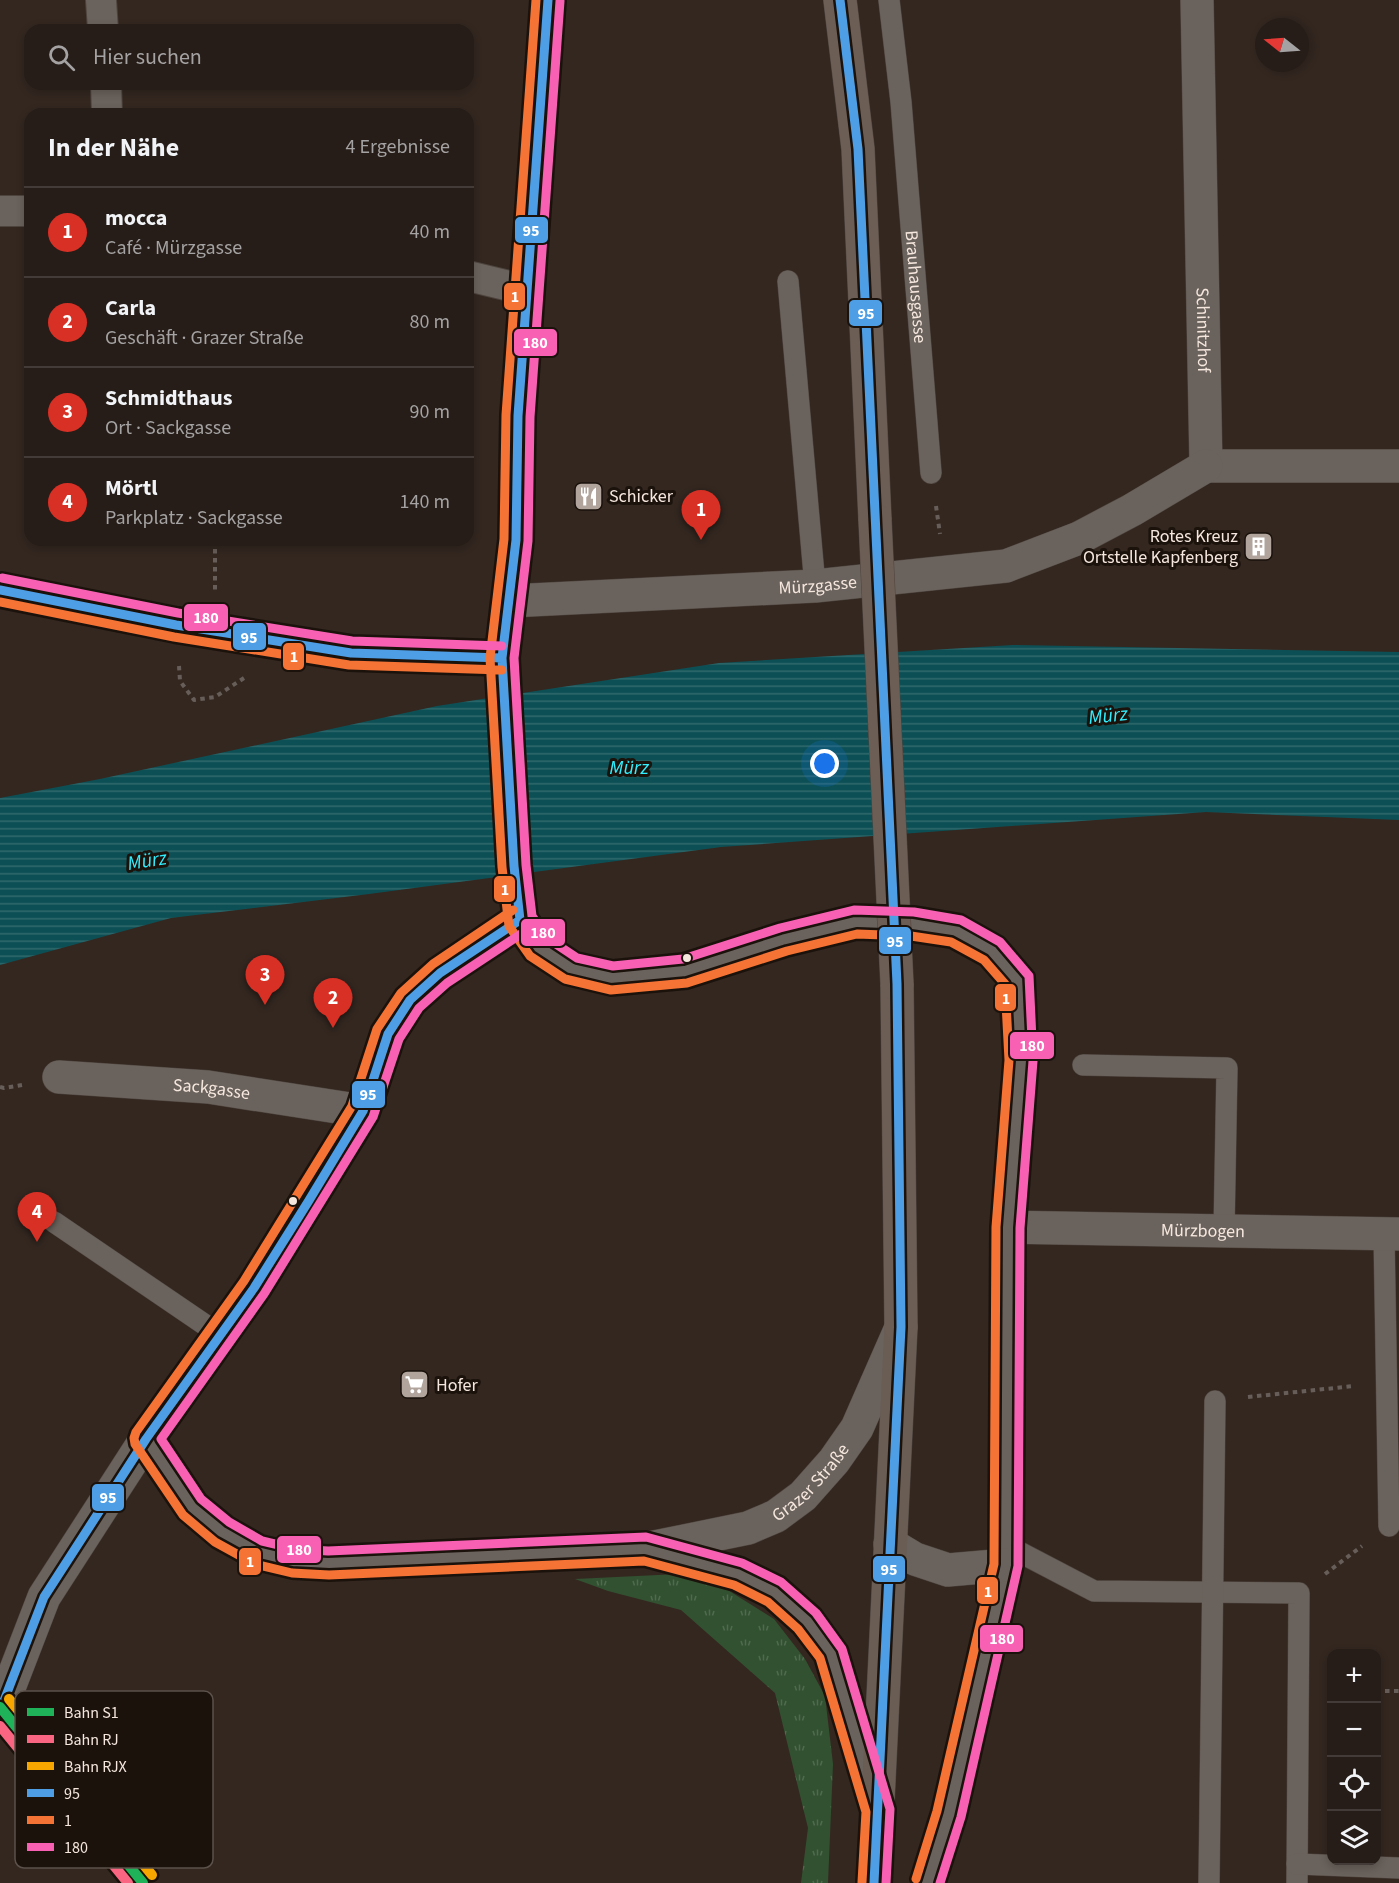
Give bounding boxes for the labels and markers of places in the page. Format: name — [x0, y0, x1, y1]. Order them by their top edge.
restaurant icon: Schicker — [572, 480, 604, 512]
place label: Schicker — [609, 484, 674, 509]
pin: 1 — [682, 490, 720, 540]
place label: Rotes Kreuz Ortstelle Kapfenberg — [1083, 524, 1238, 570]
building icon: Rotes Kreuz Ortstelle Kapfenberg — [1243, 530, 1275, 562]
unlabelled marker — [681, 952, 693, 964]
pin: 3 — [246, 956, 284, 1005]
pin: 2 — [314, 978, 352, 1028]
pin: 4 — [18, 1192, 57, 1242]
unlabelled marker — [287, 1195, 299, 1207]
supermarket icon: Hofer — [399, 1369, 431, 1401]
place label: Hofer — [436, 1373, 478, 1398]

